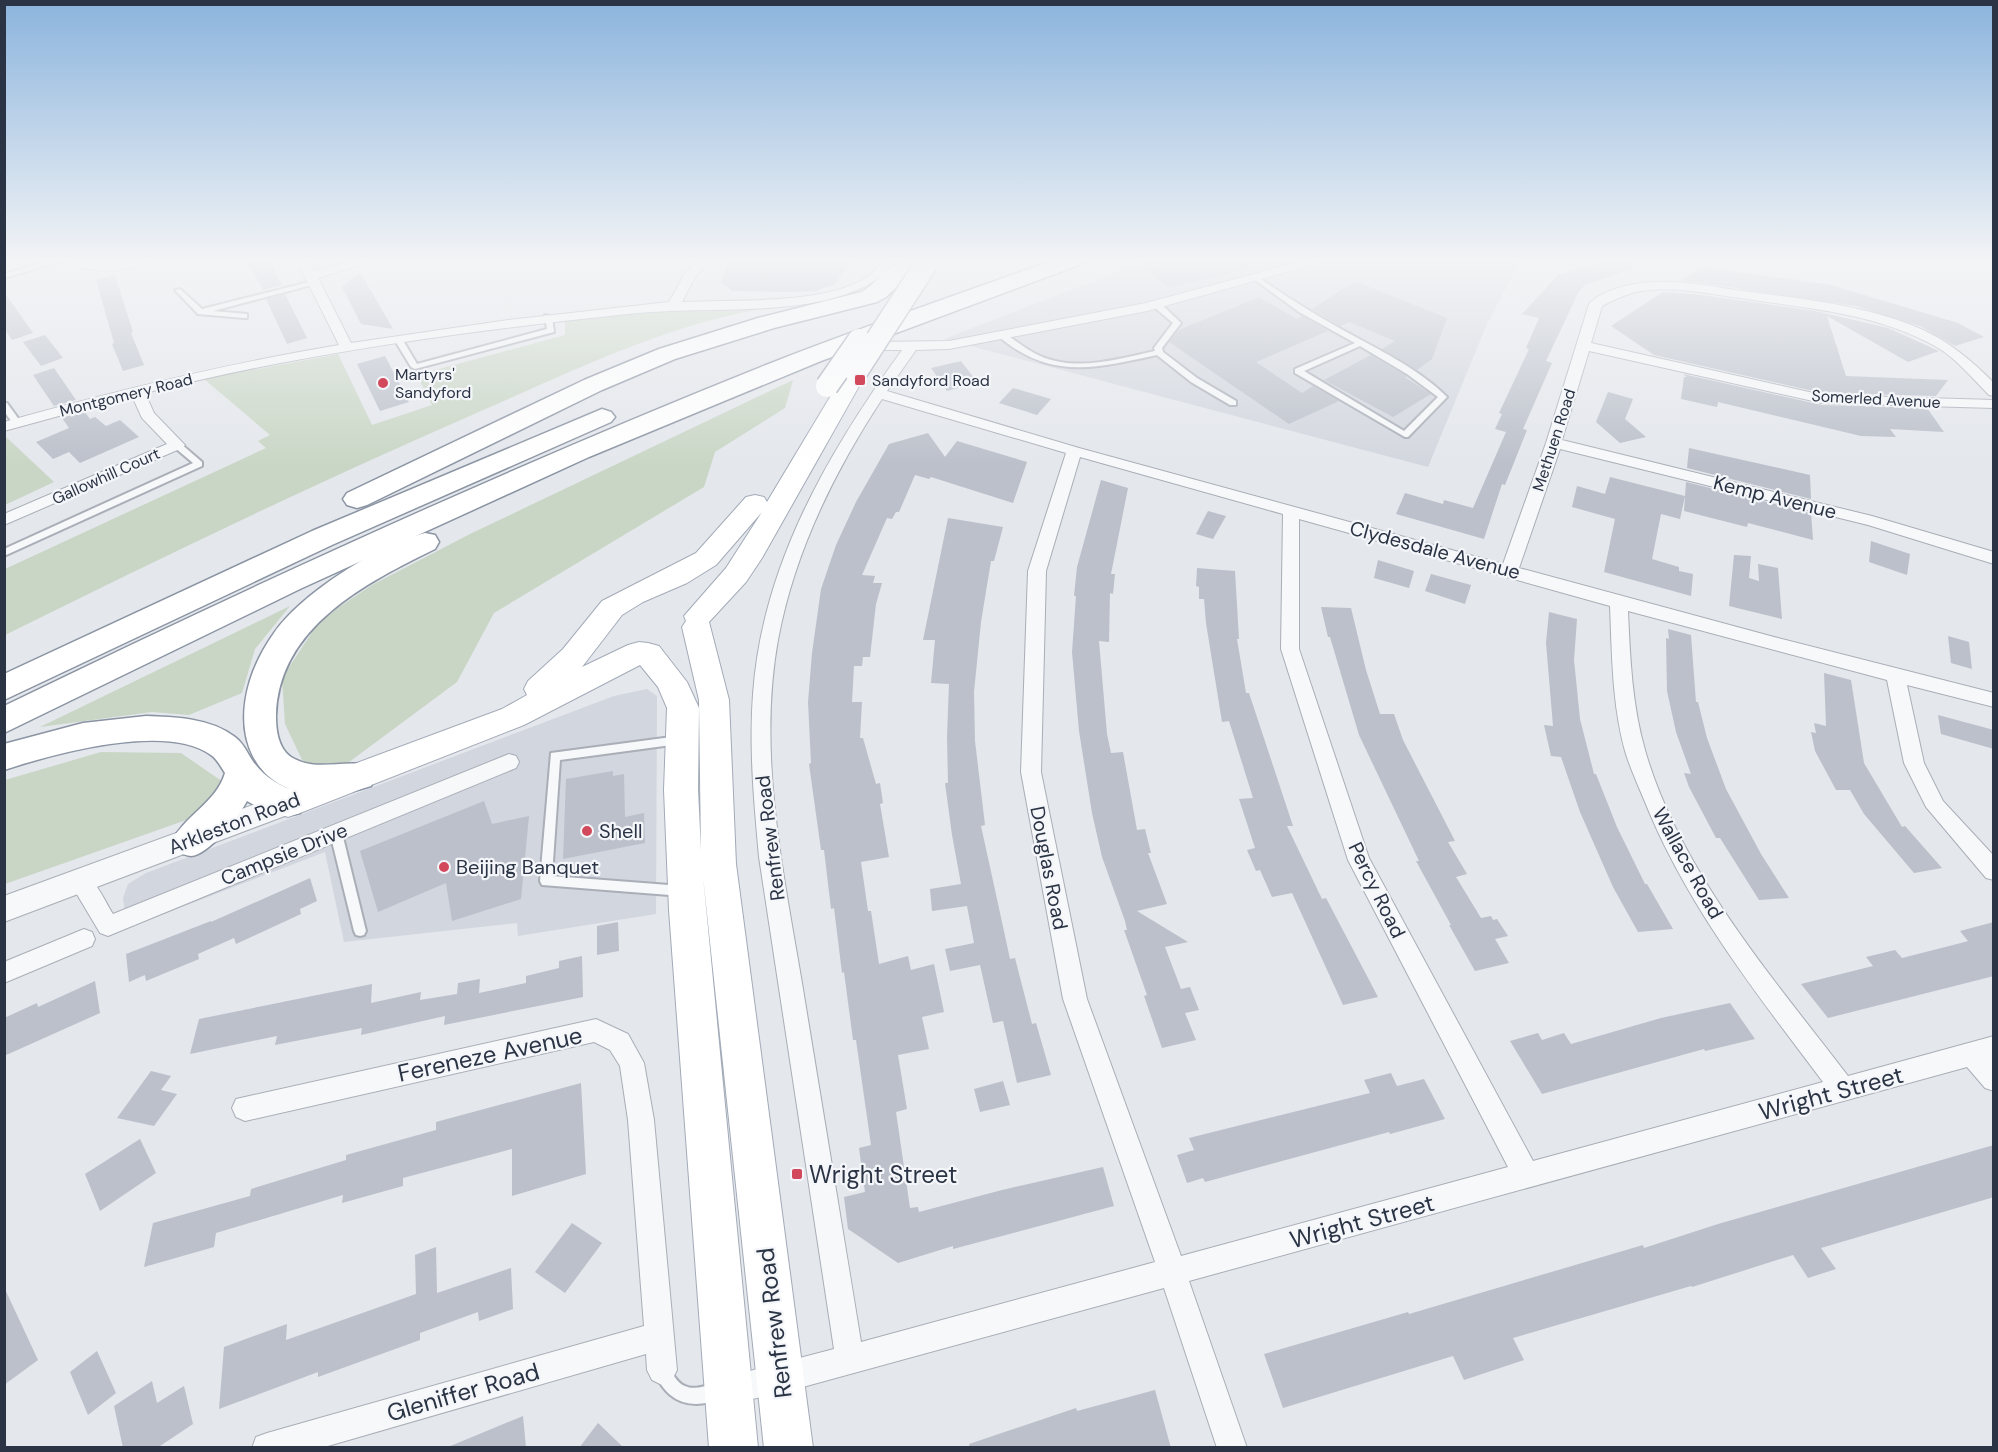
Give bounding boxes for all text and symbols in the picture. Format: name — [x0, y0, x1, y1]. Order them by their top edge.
place label: Martyrs' Sandyford — [395, 364, 471, 403]
street label: Montgomery Road — [57, 368, 195, 422]
place label: Sandyford Road — [872, 370, 990, 391]
marker: Sandyford Road — [853, 373, 867, 387]
marker: Martyrs' Sandyford — [376, 376, 390, 390]
street label: Somerled Avenue — [1811, 385, 1941, 413]
street label: Methuen Road — [1528, 386, 1580, 494]
street label: Gallowhill Court — [49, 443, 163, 509]
street label: Kemp Avenue — [1711, 469, 1839, 525]
street label: Clydesdale Avenue — [1347, 515, 1523, 585]
street label: Renfrew Road — [749, 774, 791, 902]
street label: Arkleston Road — [164, 786, 304, 860]
street label: Wallace Road — [1647, 803, 1729, 923]
street label: Douglas Road — [1024, 804, 1074, 932]
street label: Campsie Drive — [217, 817, 351, 891]
place label: Shell — [599, 818, 642, 844]
marker: Shell — [580, 824, 594, 838]
street label: Percy Road — [1343, 838, 1411, 942]
place label: Beijing Banquet — [456, 854, 599, 880]
marker: Beijing Banquet — [437, 860, 451, 874]
street label: Fereneze Avenue — [395, 1019, 585, 1089]
street label: Wright Street — [1755, 1059, 1907, 1127]
place label: Wright Street — [809, 1159, 957, 1190]
marker: Wright Street — [790, 1167, 804, 1181]
street label: Wright Street — [1286, 1187, 1438, 1255]
street label: Renfrew Road — [749, 1246, 799, 1400]
street label: Gleniffer Road — [383, 1355, 543, 1429]

